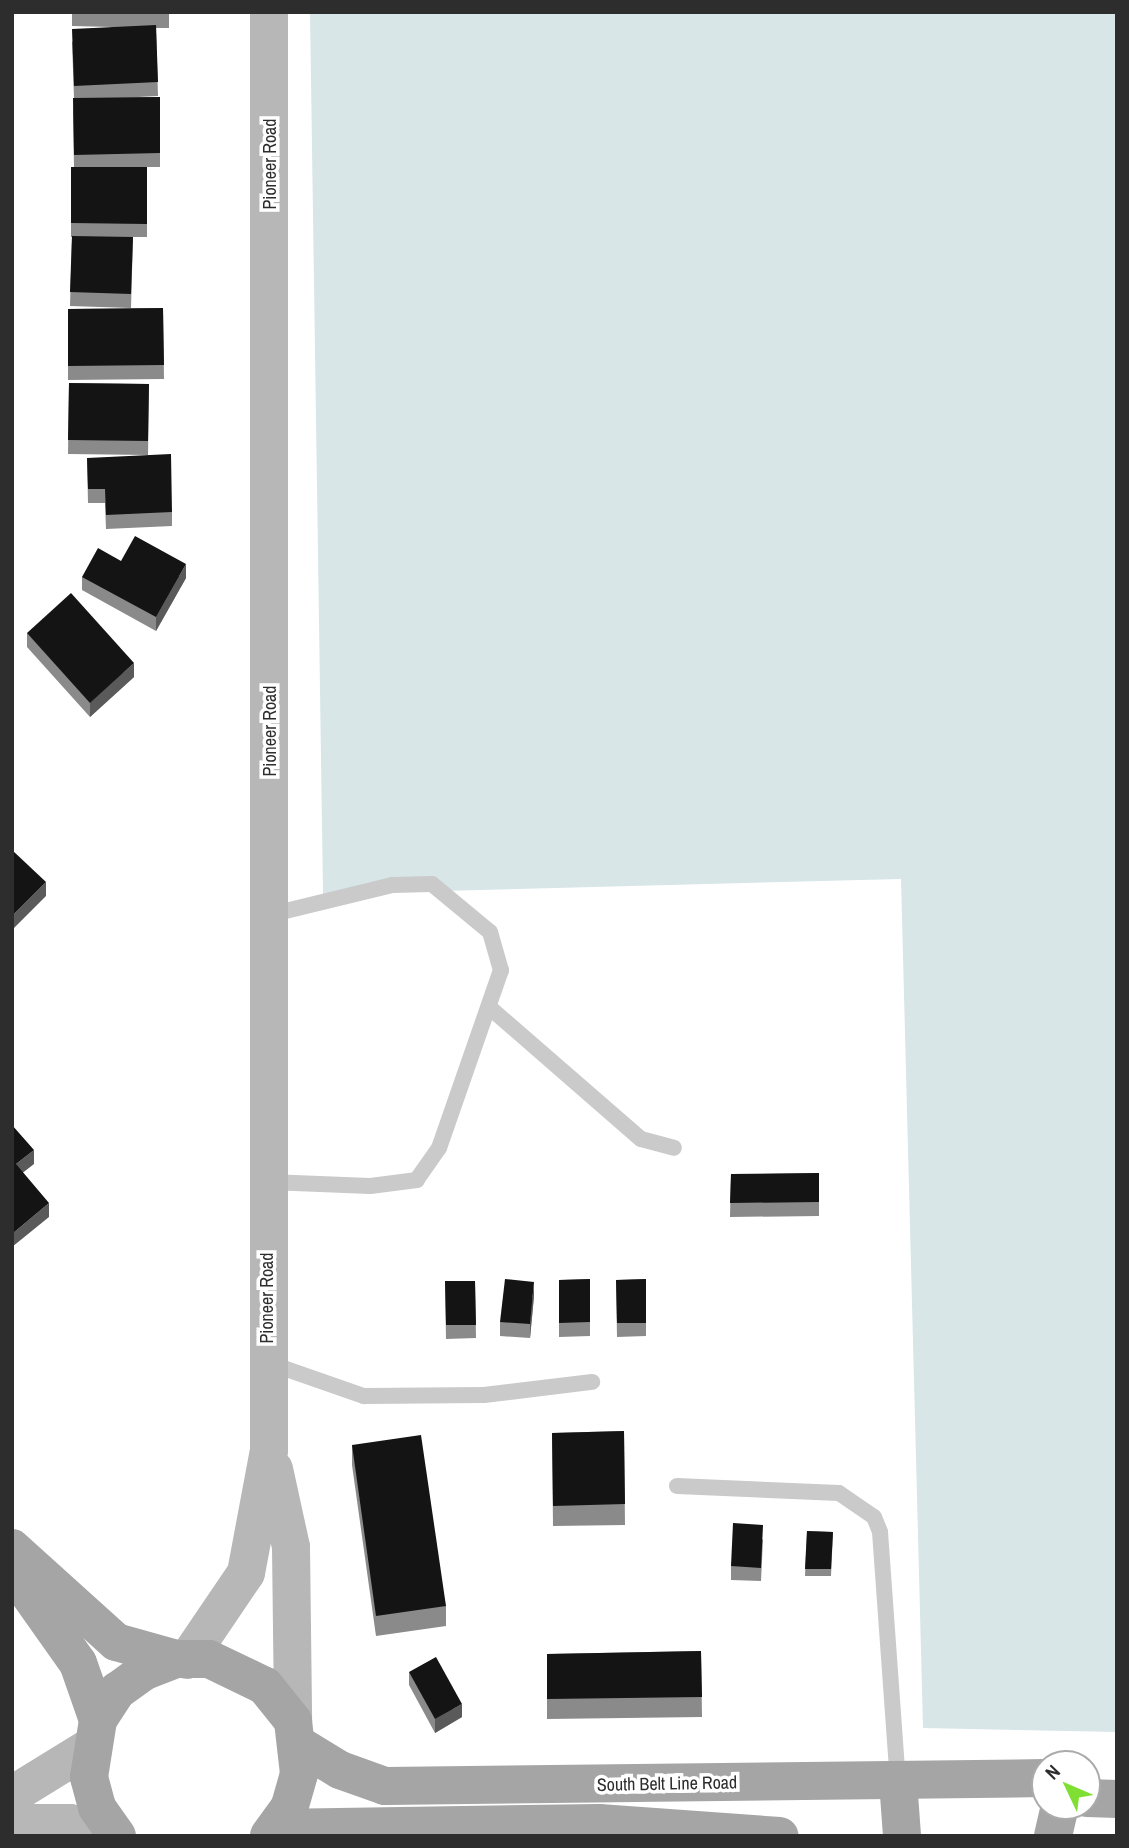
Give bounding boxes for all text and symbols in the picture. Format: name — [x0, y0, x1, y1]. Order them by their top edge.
street label: Pioneer Road — [259, 118, 281, 210]
street label: Pioneer Road — [259, 685, 281, 777]
street label: Pioneer Road — [256, 1252, 278, 1344]
north arrow — [1031, 1750, 1101, 1820]
text: N — [1039, 1759, 1066, 1785]
street label: South Belt Line Road — [597, 1772, 737, 1796]

